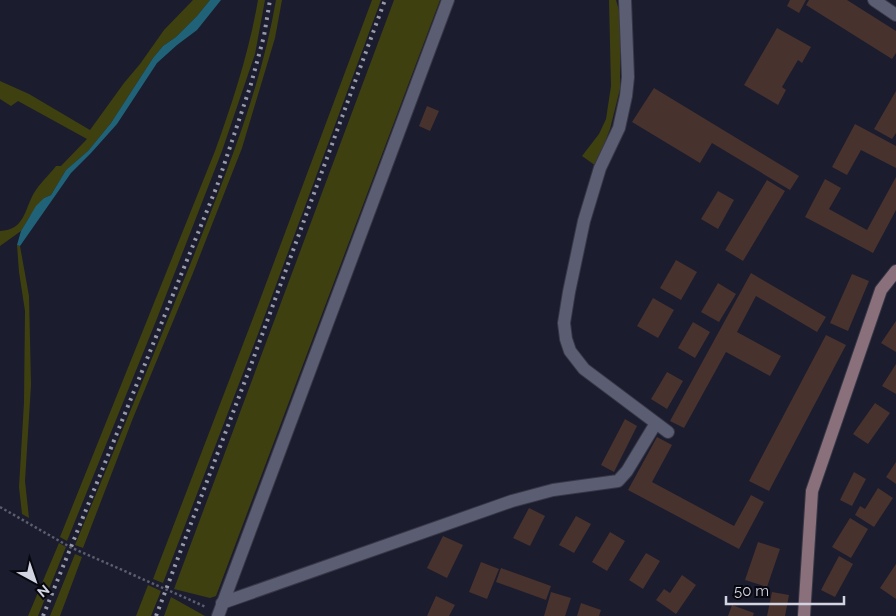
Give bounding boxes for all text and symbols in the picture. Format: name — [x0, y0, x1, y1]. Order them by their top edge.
north arrow — [10, 556, 60, 606]
scale bar — [726, 574, 844, 606]
text: N — [34, 581, 53, 601]
text: 50 m — [734, 582, 769, 600]

